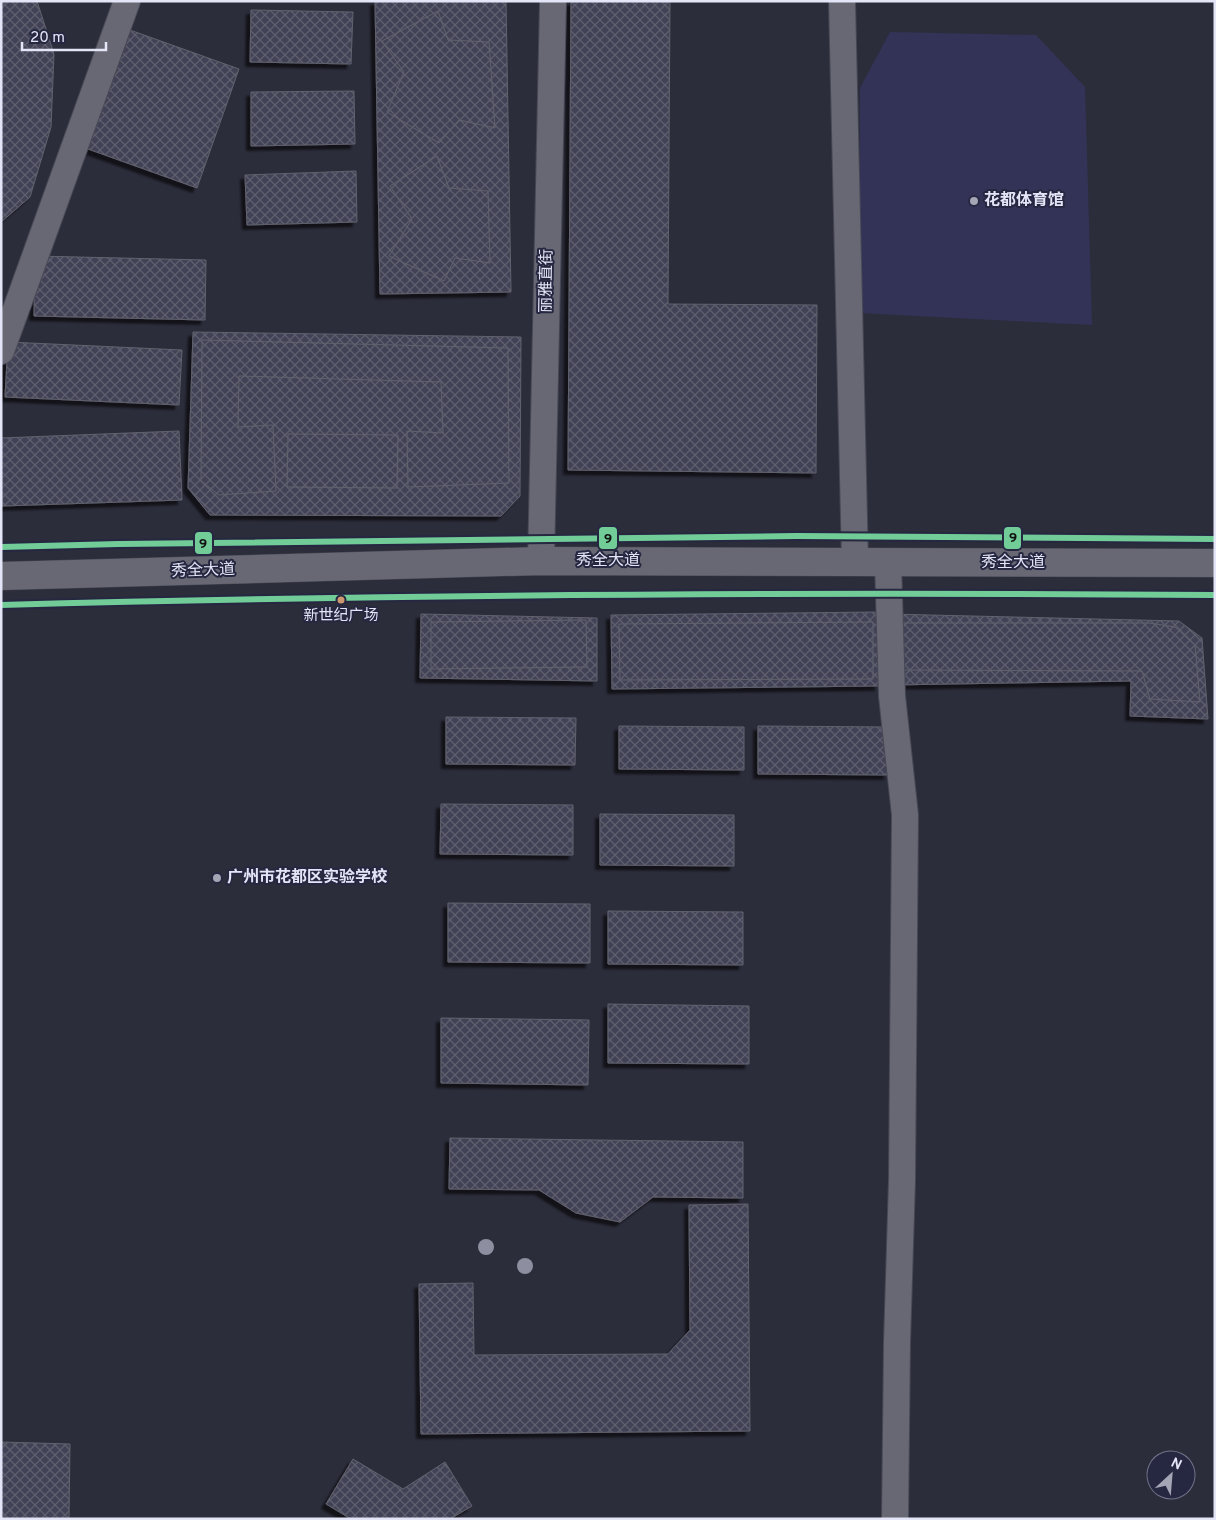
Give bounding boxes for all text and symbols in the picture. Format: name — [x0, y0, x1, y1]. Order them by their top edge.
scale bar — [22, 20, 106, 52]
text: 20 m — [30, 29, 65, 48]
place label: 花都体育馆 — [984, 191, 1064, 211]
marker: 花都体育馆 — [968, 195, 980, 207]
street label: 丽雅直街 — [536, 249, 558, 313]
line badge: 9 — [598, 526, 618, 550]
line badge: 9 — [1003, 526, 1022, 550]
text: 9 — [1009, 530, 1017, 547]
line badge: 9 — [194, 531, 213, 555]
text: 9 — [604, 531, 612, 548]
text: 9 — [199, 536, 207, 553]
street label: 秀全大道 — [576, 551, 640, 571]
street label: 秀全大道 — [981, 553, 1045, 573]
street label: 秀全大道 — [171, 560, 235, 582]
marker: 新世纪广场 — [336, 595, 346, 605]
place label: 新世纪广场 — [303, 607, 379, 626]
place label: 广州市花都区实验学校 — [227, 867, 388, 888]
marker: 广州市花都区实验学校 — [211, 872, 223, 884]
north arrow — [1146, 1450, 1196, 1500]
text: N — [1168, 1455, 1184, 1475]

